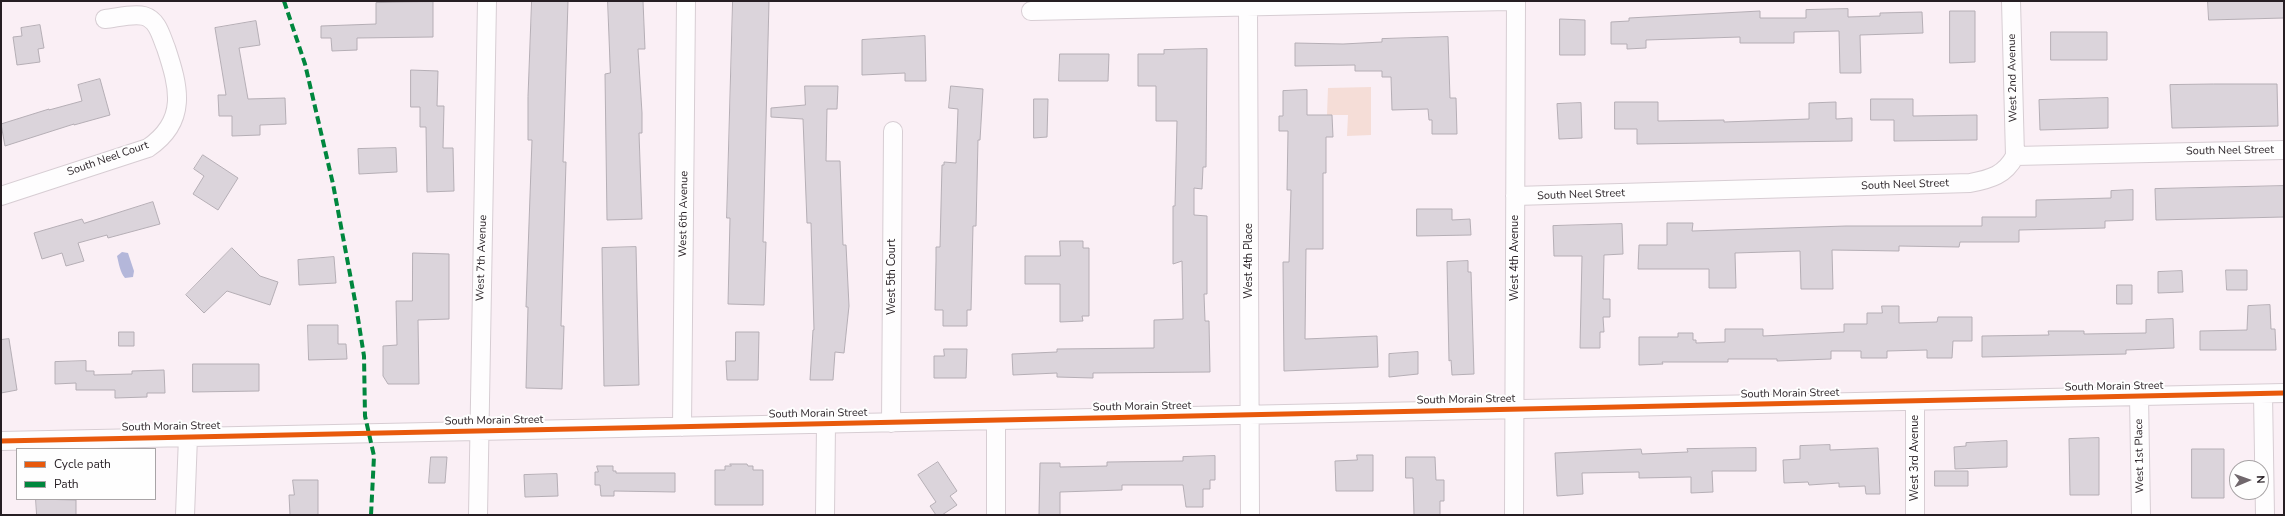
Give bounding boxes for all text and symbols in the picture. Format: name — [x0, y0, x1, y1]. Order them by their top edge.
street label: West 2nd Avenue — [2006, 34, 2020, 122]
street label: South Neel Court — [66, 139, 150, 179]
street label: South Neel Street — [2186, 144, 2274, 158]
street label: West 6th Avenue — [677, 171, 691, 257]
street label: South Neel Street — [1861, 177, 1949, 193]
street label: South Neel Street — [1537, 187, 1625, 203]
street label: West 7th Avenue — [474, 215, 490, 301]
street label: West 4th Avenue — [1508, 215, 1522, 301]
street label: West 4th Place — [1242, 223, 1256, 299]
street label: West 5th Court — [885, 239, 899, 315]
street label: South Morain Street — [2064, 380, 2164, 394]
street label: South Morain Street — [1740, 387, 1840, 401]
street label: South Morain Street — [1416, 393, 1516, 407]
street label: South Morain Street — [1092, 400, 1192, 414]
street label: South Morain Street — [768, 407, 868, 421]
street label: South Morain Street — [444, 414, 544, 428]
street label: West 3rd Avenue — [1908, 415, 1922, 501]
street label: West 1st Place — [2133, 419, 2147, 493]
street label: South Morain Street — [121, 420, 221, 434]
legend — [16, 448, 156, 500]
text: Cycle path — [54, 456, 111, 472]
north arrow — [2229, 460, 2269, 500]
text: N — [2253, 475, 2268, 484]
text: Path — [54, 476, 79, 492]

